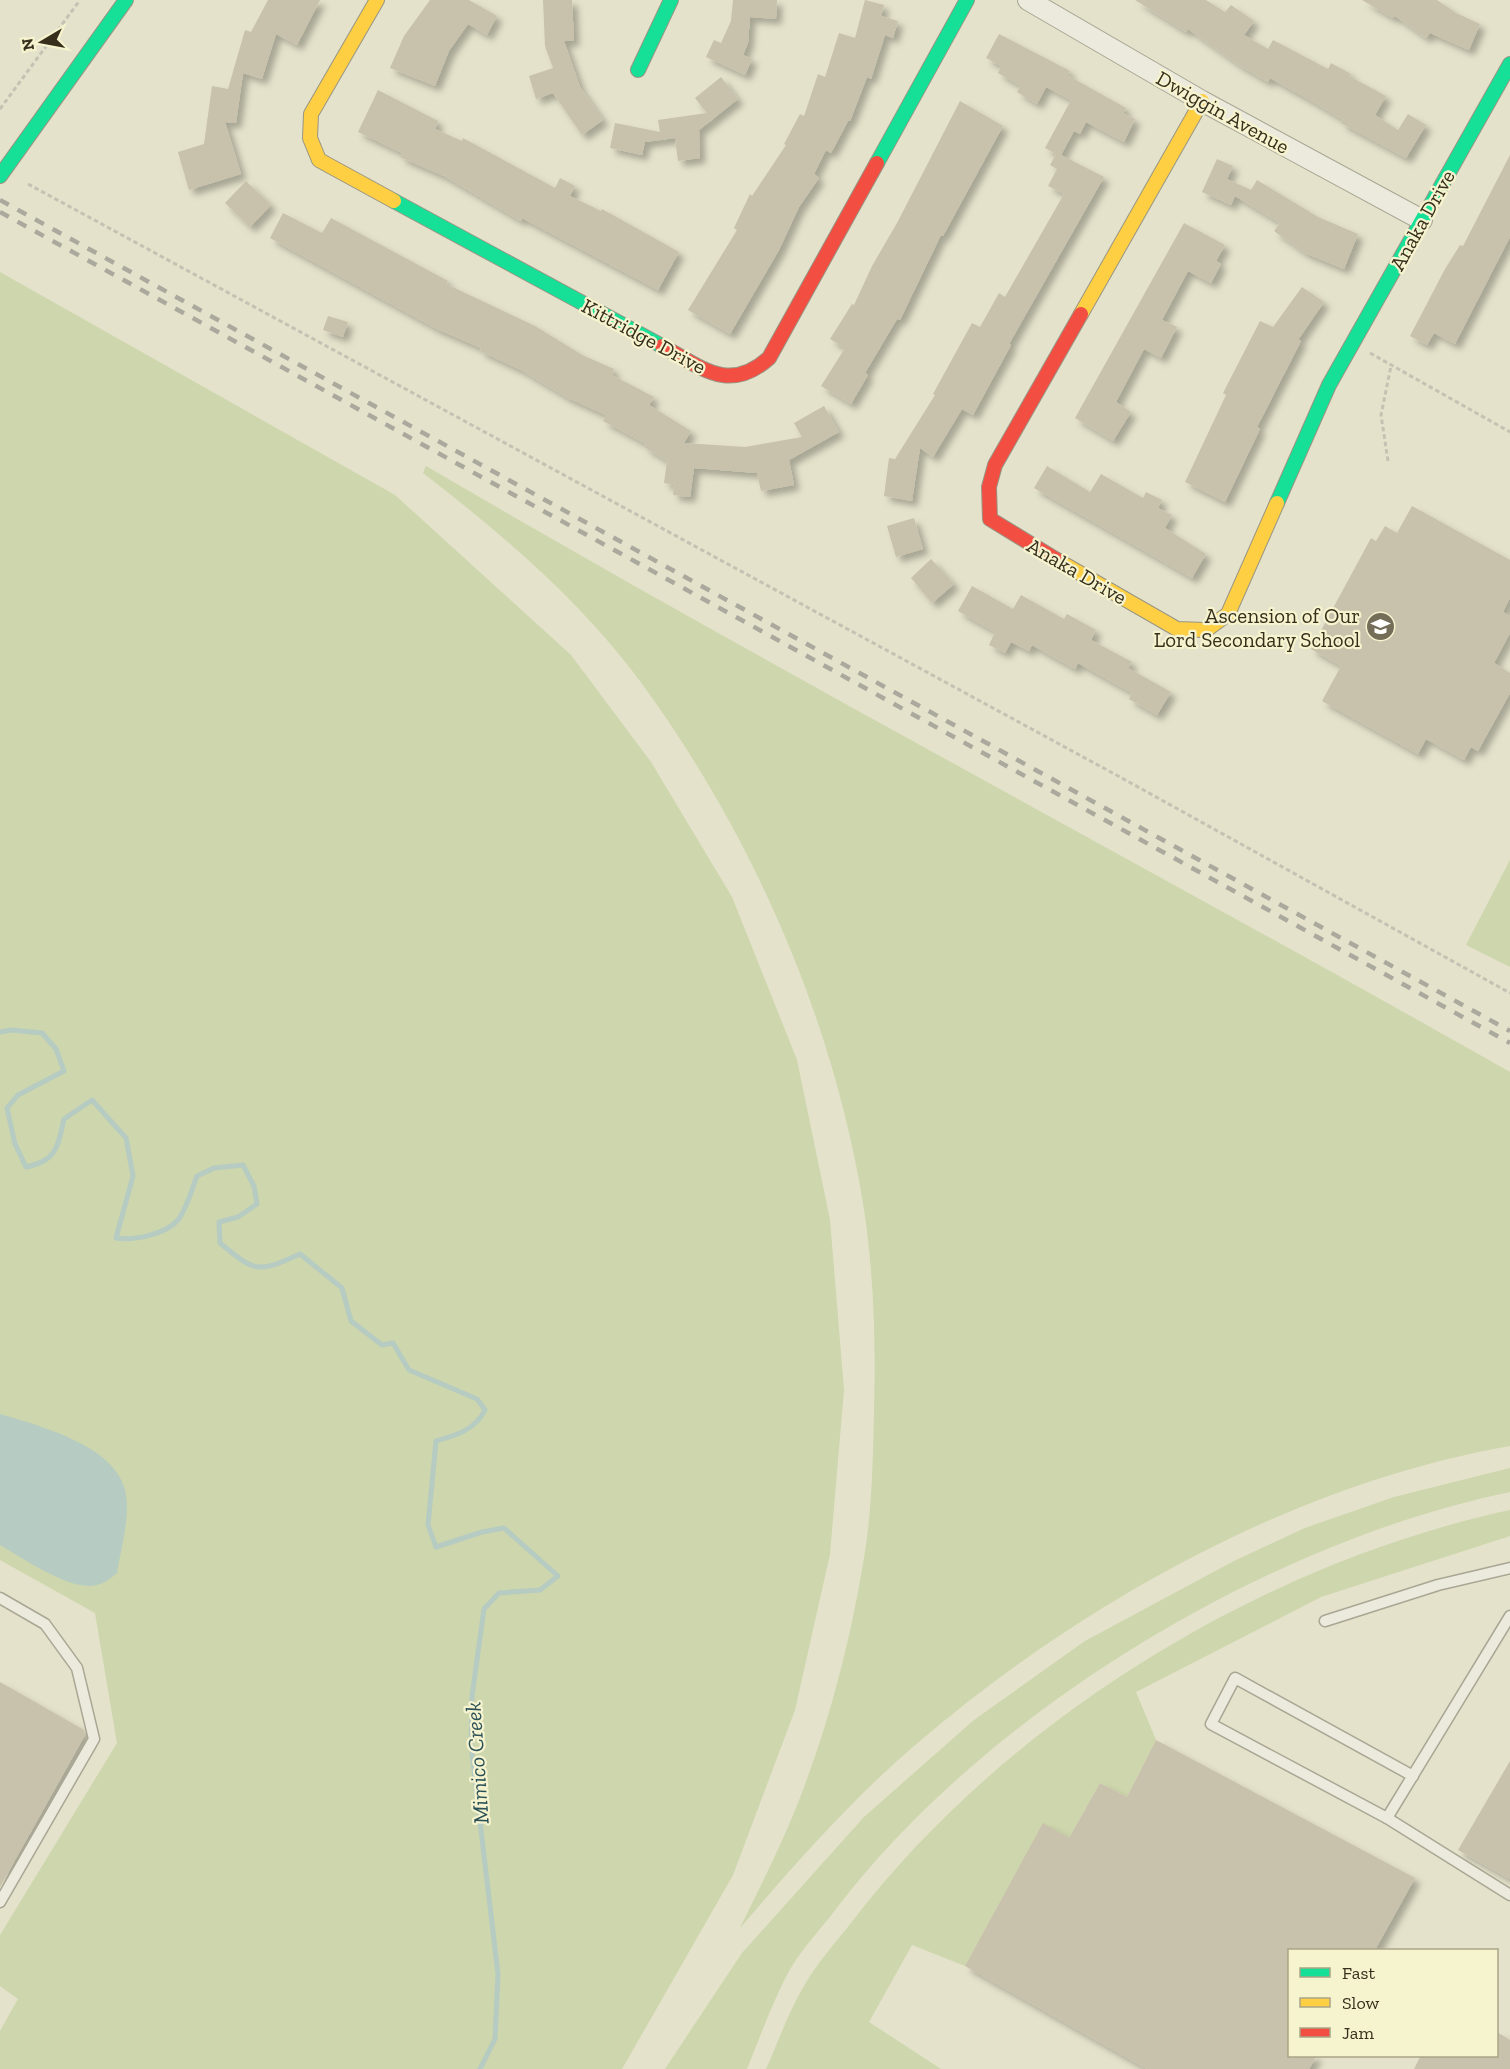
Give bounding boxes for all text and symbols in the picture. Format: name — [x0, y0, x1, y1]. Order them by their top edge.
north arrow — [12, 12, 72, 72]
text: N — [17, 37, 38, 52]
street label: Dwiggin Avenue — [1152, 65, 1294, 159]
street label: Anaka Drive — [1384, 165, 1460, 275]
street label: Kittridge Drive — [578, 293, 710, 379]
street label: Anaka Drive — [1023, 532, 1131, 610]
place label: Ascension of Our Lord Secondary School — [1154, 603, 1360, 652]
school or university icon: Ascension of Our Lord Secondary School — [1365, 611, 1397, 643]
water label: Mimico Creek — [459, 1701, 495, 1825]
legend — [1288, 1949, 1498, 2057]
text: Fast — [1342, 1962, 1375, 1984]
text: Slow — [1342, 1992, 1379, 2014]
text: Jam — [1342, 2022, 1374, 2044]

